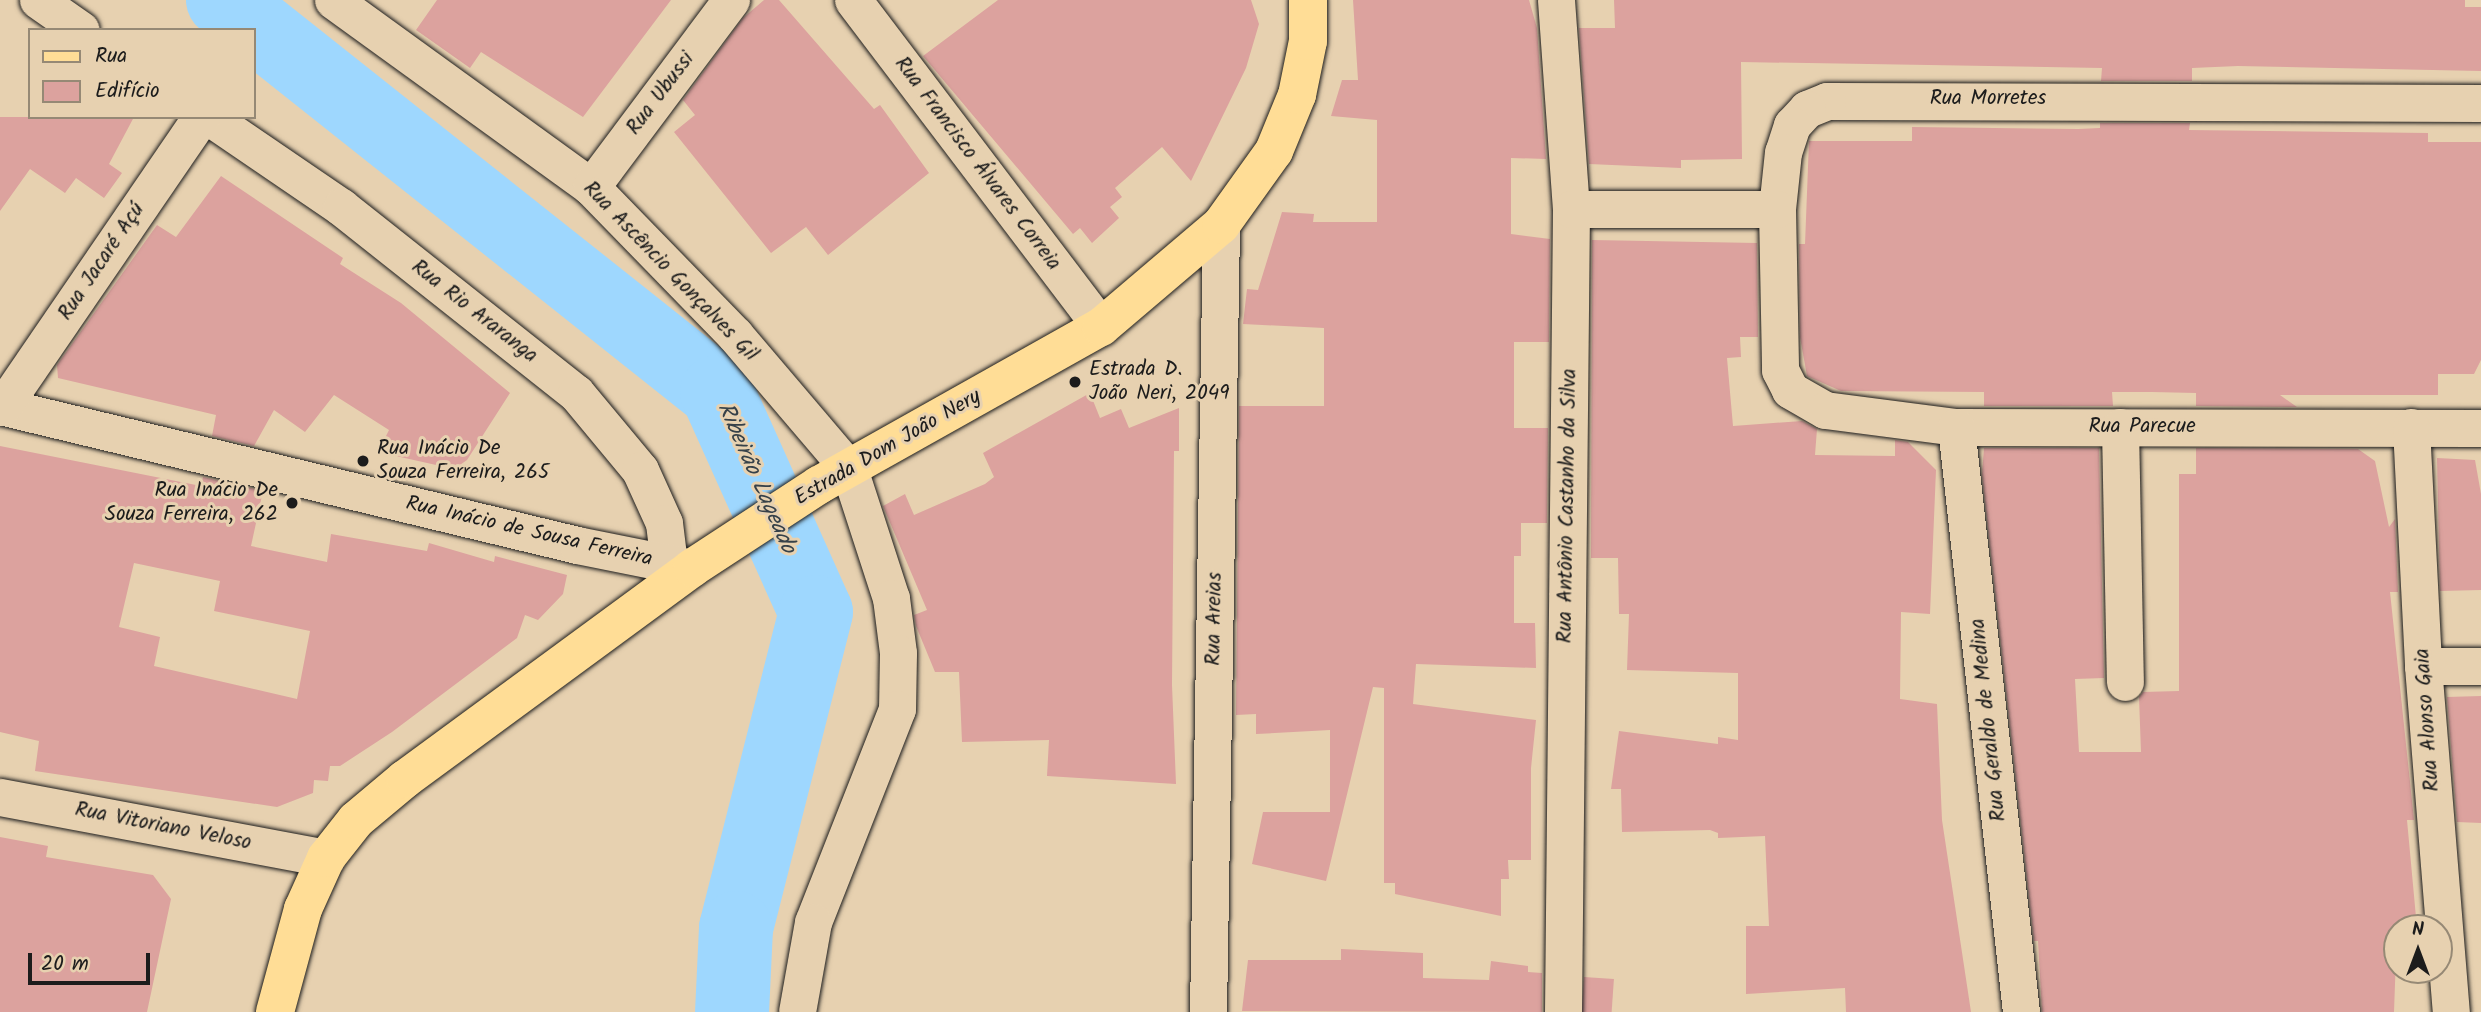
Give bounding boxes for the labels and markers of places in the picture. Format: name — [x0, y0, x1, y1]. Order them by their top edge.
place label: Estrada D. João Neri, 2049 — [1089, 357, 1230, 407]
marker: Estrada D. João Neri, 2049 — [1067, 374, 1083, 390]
place label: Rua Inácio De Souza Ferreira, 265 — [377, 436, 549, 486]
marker: Rua Inácio De Souza Ferreira, 265 — [355, 453, 371, 469]
place label: Rua Inácio De Souza Ferreira, 262 — [105, 478, 278, 528]
marker: Rua Inácio De Souza Ferreira, 262 — [284, 495, 300, 511]

